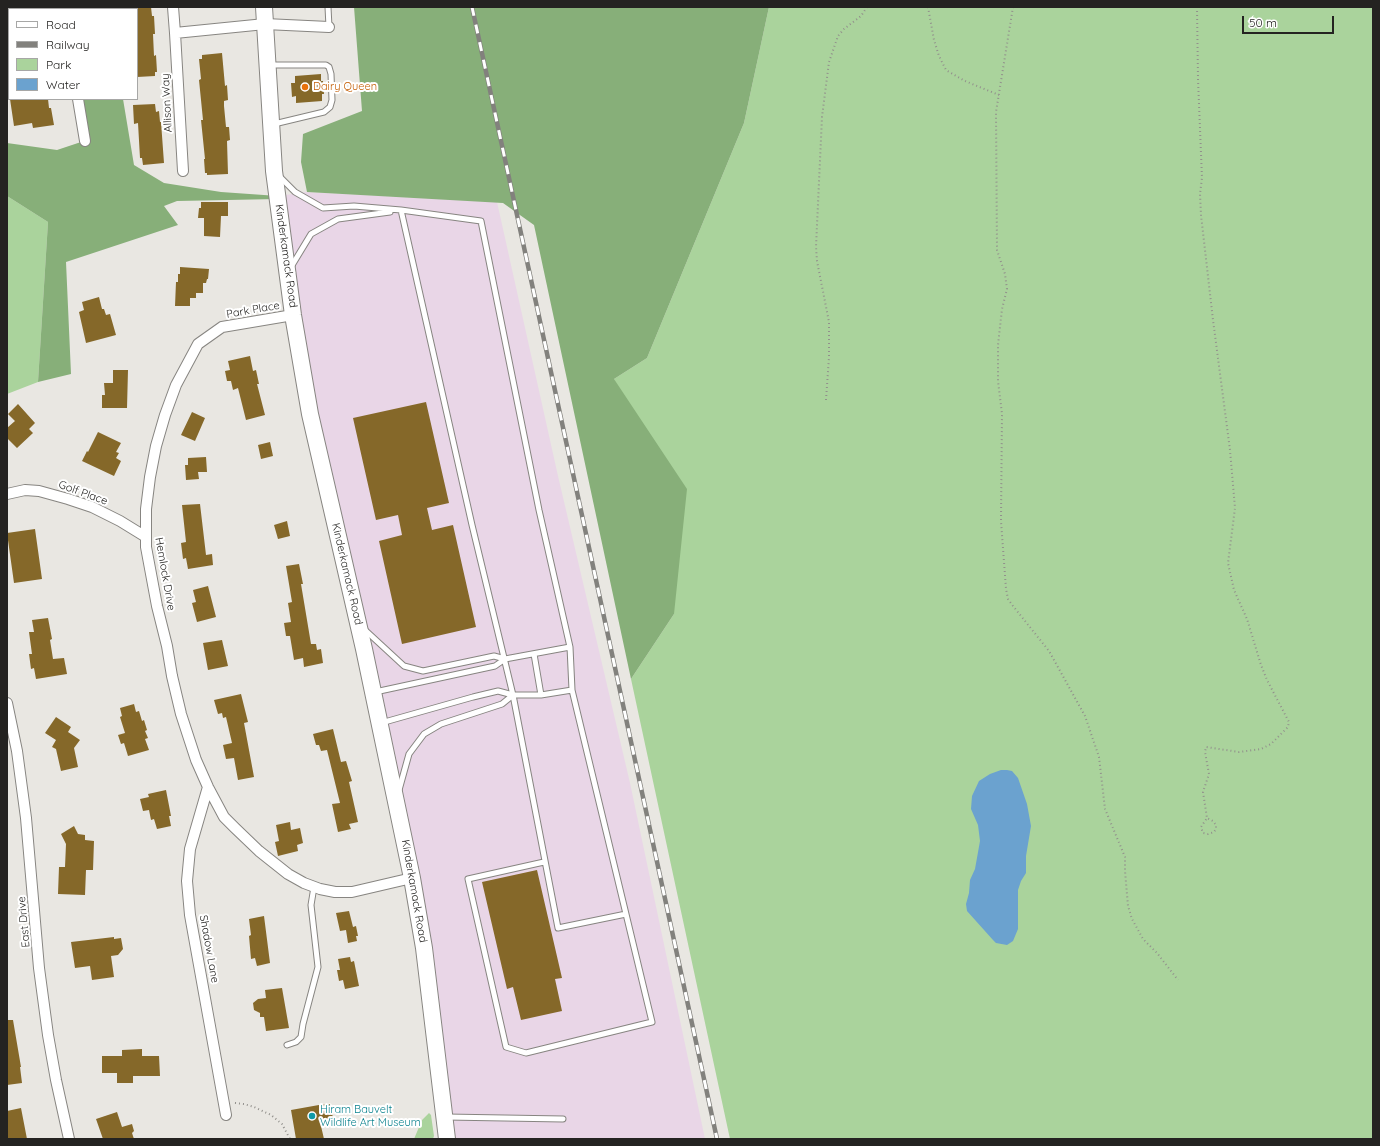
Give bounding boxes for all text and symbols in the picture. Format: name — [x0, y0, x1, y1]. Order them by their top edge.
legend — [8, 8, 138, 100]
scale bar — [1244, 8, 1336, 34]
text: 50 m — [1249, 15, 1277, 30]
text: Road — [46, 17, 76, 32]
text: Railway — [46, 37, 90, 52]
text: Park — [46, 57, 71, 72]
street label: Allison Way — [159, 73, 175, 133]
text: Water — [46, 77, 80, 92]
place label: Dairy Queen — [313, 80, 377, 94]
marker: Dairy Queen — [300, 82, 310, 92]
street label: Kinderkamack Road — [272, 203, 300, 309]
street label: Park Place — [225, 299, 281, 321]
street label: Golf Place — [57, 478, 109, 508]
street label: Kinderkamack Road — [329, 522, 365, 626]
street label: Hemlock Drive — [152, 536, 178, 612]
street label: Kinderkamack Road — [398, 838, 430, 944]
street label: East Drive — [15, 896, 33, 948]
street label: Shadow Lane — [197, 914, 221, 984]
place label: Hiram Bauvelt Wildlife Art Museum — [320, 1103, 421, 1129]
marker: Hiram Bauvelt Wildlife Art Museum — [307, 1111, 317, 1121]

